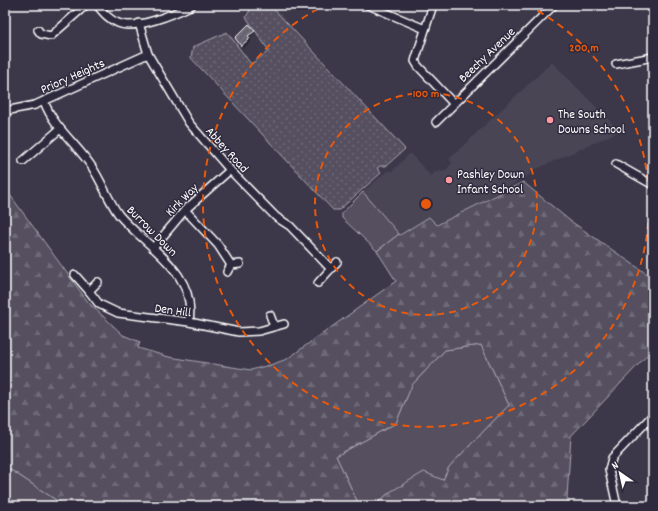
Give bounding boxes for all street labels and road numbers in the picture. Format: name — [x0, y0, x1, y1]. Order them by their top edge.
street label: Beechy Avenue — [455, 24, 521, 88]
street label: Priory Heights — [38, 55, 108, 100]
street label: Abbey Road — [200, 123, 252, 178]
street label: Kirk Way — [162, 179, 204, 222]
street label: Burrow Down — [121, 202, 181, 262]
street label: Den Hill — [153, 300, 192, 323]

